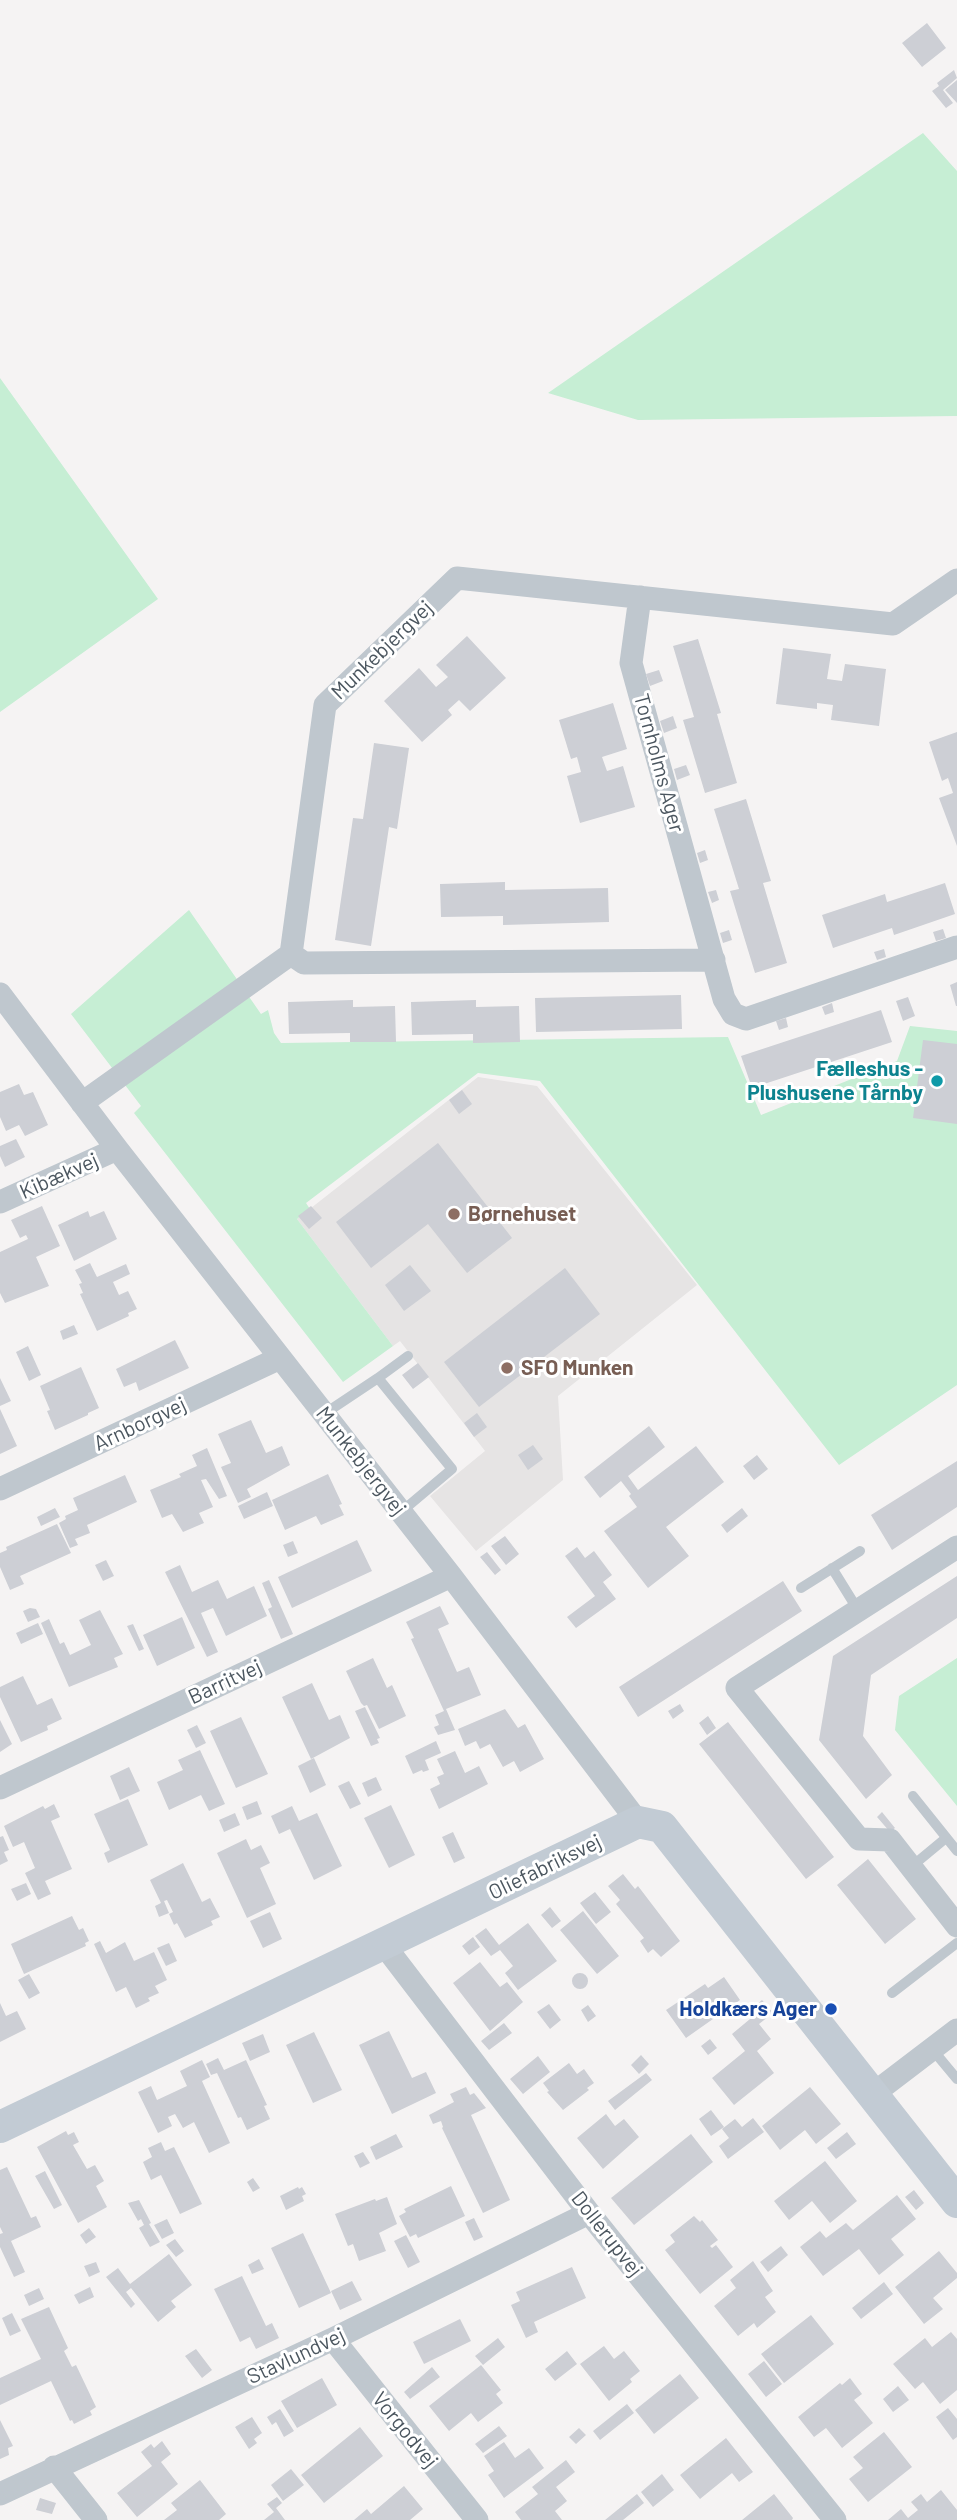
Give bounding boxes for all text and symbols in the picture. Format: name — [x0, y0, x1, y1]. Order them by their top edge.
street label: Munkebjergvej — [326, 595, 438, 705]
street label: Tornholms Ager — [628, 691, 690, 835]
place label: Fælleshus - Plushusene Tårnby — [747, 1056, 923, 1106]
marker: Fælleshus - Plushusene Tårnby — [929, 1073, 945, 1089]
street label: Kibækvej — [16, 1147, 102, 1205]
place label: Børnehuset — [468, 1201, 576, 1227]
marker: Børnehuset — [446, 1206, 462, 1222]
place label: SFO Munken — [521, 1355, 634, 1381]
marker: SFO Munken — [499, 1360, 515, 1376]
street label: Arnborgvej — [90, 1392, 190, 1456]
street label: Munkebjergvej — [311, 1402, 411, 1520]
street label: Barritvej — [184, 1654, 266, 1710]
street label: Oliefabriksvej — [484, 1829, 606, 1905]
place label: Holdkærs Ager — [679, 1996, 817, 2022]
marker: Holdkærs Ager — [823, 2001, 839, 2017]
street label: Dollerupvej — [566, 2186, 648, 2282]
street label: Stavlundvej — [243, 2322, 349, 2390]
street label: Vorgodvej — [367, 2387, 443, 2473]

